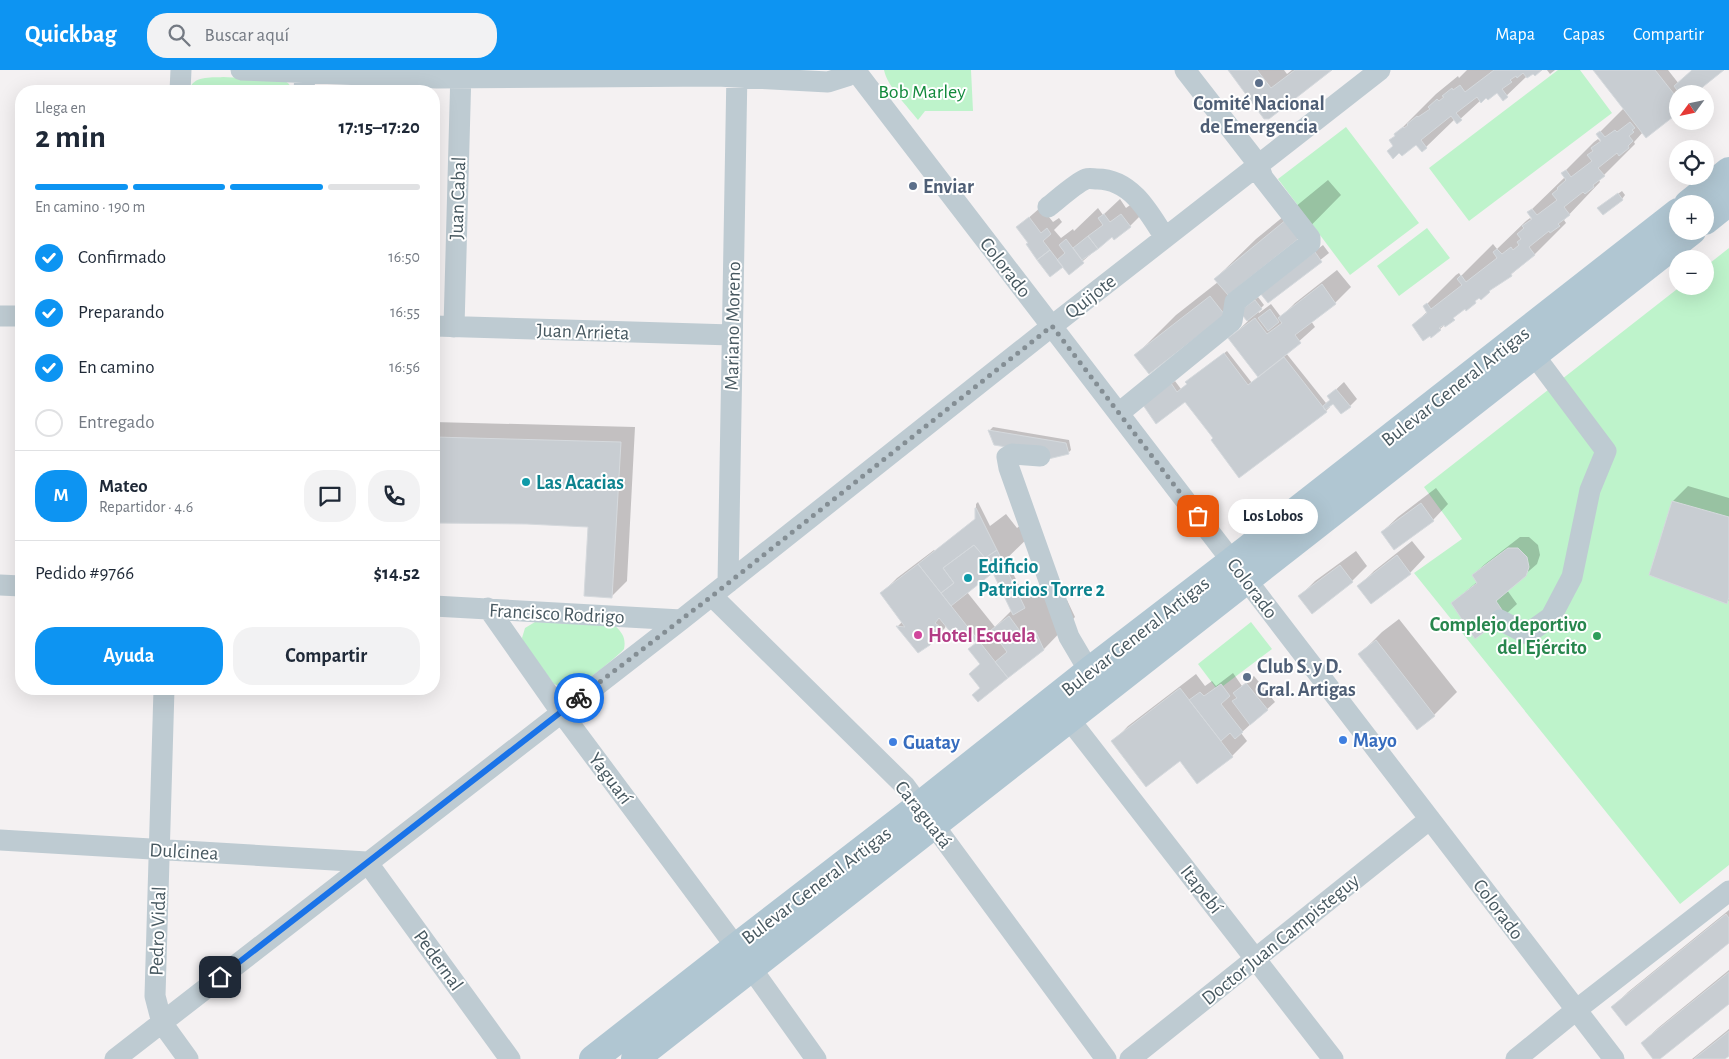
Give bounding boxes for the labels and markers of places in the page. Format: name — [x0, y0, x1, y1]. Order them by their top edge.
marker: Comité Nacional de Emergencia — [1253, 77, 1265, 89]
place label: Comité Nacional de Emergencia — [1193, 94, 1325, 137]
place label: Enviar — [923, 177, 974, 197]
marker: Enviar — [907, 180, 919, 192]
place label: Las Acacias — [536, 473, 624, 493]
marker: Las Acacias — [520, 476, 532, 488]
pin — [1177, 495, 1219, 537]
callout: Los Lobos — [1228, 498, 1318, 534]
place label: Edificio Patricios Torre 2 — [978, 557, 1105, 600]
marker: Edificio Patricios Torre 2 — [962, 572, 974, 584]
place label: Complejo deportivo del Ejército — [1430, 615, 1587, 658]
place label: Hotel Escuela — [928, 626, 1036, 646]
marker: Hotel Escuela — [912, 629, 924, 641]
marker: Complejo deportivo del Ejército — [1591, 630, 1603, 642]
place label: Club S. y D. Gral. Artigas — [1257, 657, 1356, 700]
marker: Club S. y D. Gral. Artigas — [1241, 671, 1253, 683]
place label: Mayo — [1353, 731, 1397, 751]
place label: Guatay — [903, 733, 960, 753]
marker: Mayo — [1337, 734, 1349, 746]
marker: Guatay — [887, 736, 899, 748]
pin — [199, 956, 241, 998]

